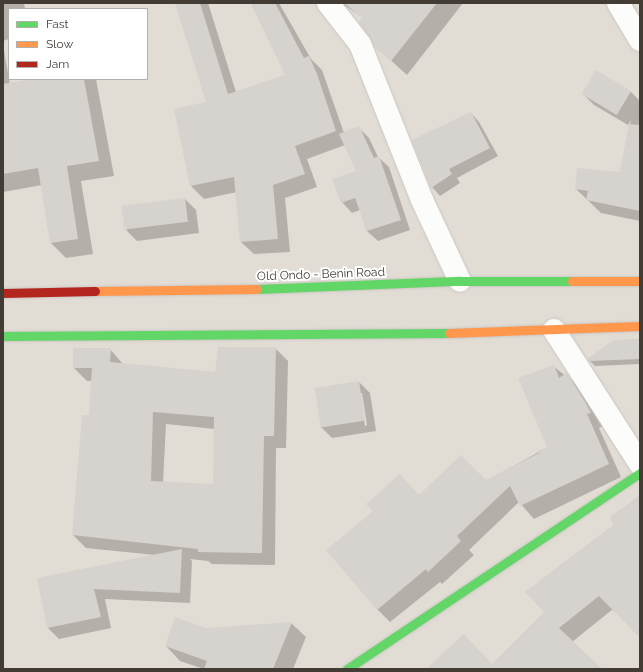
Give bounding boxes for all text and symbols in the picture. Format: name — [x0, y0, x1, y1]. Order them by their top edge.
legend — [8, 8, 148, 80]
text: Fast — [46, 17, 69, 31]
text: Slow — [46, 37, 73, 51]
text: Jam — [46, 57, 69, 71]
street label: Old Ondo - Benin Road — [257, 266, 385, 284]

